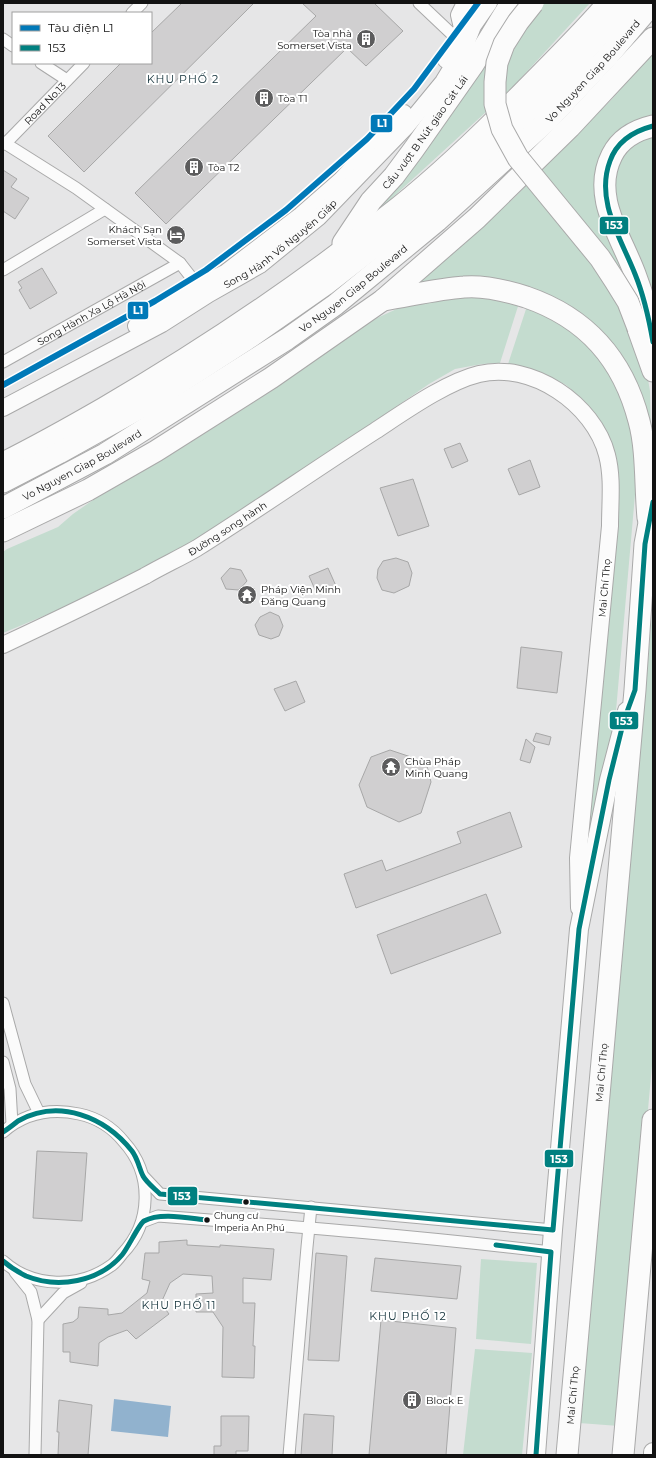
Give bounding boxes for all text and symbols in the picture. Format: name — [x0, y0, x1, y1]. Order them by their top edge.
legend — [12, 12, 152, 64]
street label: Vo Nguyen Giap Boulevard — [543, 17, 643, 126]
text: Tàu điện L1 — [48, 20, 114, 35]
place label: Tòa nhà Somerset Vista — [277, 27, 352, 52]
building icon: Tòa nhà Somerset Vista — [355, 28, 377, 50]
text: 153 — [48, 40, 66, 55]
district label: KHU PHỐ 2 — [147, 72, 219, 86]
street label: Cầu vượt B Nút giao Cát Lái — [379, 73, 471, 192]
street label: Road No.13 — [22, 79, 69, 128]
building icon: Tòa T1 — [253, 87, 275, 109]
place label: Tòa T1 — [278, 92, 308, 105]
line badge: L1 — [370, 114, 393, 133]
text: L1 — [377, 116, 387, 130]
building icon: Tòa T2 — [183, 156, 205, 178]
place label: Tòa T2 — [208, 161, 240, 174]
street label: Song Hành Võ Nguyên Giáp — [221, 196, 340, 291]
line badge: 153 — [599, 216, 629, 235]
text: 153 — [605, 218, 623, 232]
place label: Khách Sạn Somerset Vista — [87, 223, 162, 248]
hotel icon: Khách Sạn Somerset Vista — [165, 224, 187, 246]
street label: Vo Nguyen Giap Boulevard — [297, 242, 410, 335]
street label: Song Hành Xa Lộ Hà Nội — [35, 278, 148, 349]
line badge: L1 — [127, 301, 149, 320]
text: L1 — [133, 303, 143, 317]
street label: Vo Nguyen Giap Boulevard — [20, 427, 144, 504]
street label: Đường song hành — [186, 498, 269, 559]
street label: Mai Chí Thọ — [595, 558, 614, 618]
place label: Pháp Viện Minh Đăng Quang — [261, 583, 341, 608]
temple icon: Pháp Viện Minh Đăng Quang — [236, 584, 258, 606]
line badge: 153 — [609, 711, 639, 730]
text: 153 — [615, 714, 633, 728]
place label: Chùa Pháp Minh Quang — [405, 755, 468, 780]
temple icon: Chùa Pháp Minh Quang — [380, 756, 402, 778]
street label: Mai Chí Thọ — [592, 1043, 611, 1102]
line badge: 153 — [544, 1149, 574, 1168]
text: 153 — [550, 1152, 568, 1166]
line badge: 153 — [167, 1186, 198, 1206]
text: 153 — [173, 1189, 191, 1203]
unlabelled marker — [241, 1197, 251, 1207]
place label: Chung cư Imperia An Phú — [214, 1210, 285, 1233]
marker: Chung cư Imperia An Phú — [202, 1215, 212, 1225]
district label: KHU PHỐ 11 — [141, 1298, 217, 1312]
district label: KHU PHỐ 12 — [369, 1309, 447, 1323]
street label: Mai Chí Thọ — [564, 1365, 582, 1425]
building icon: Block E — [401, 1389, 423, 1411]
place label: Block E — [426, 1394, 464, 1407]

